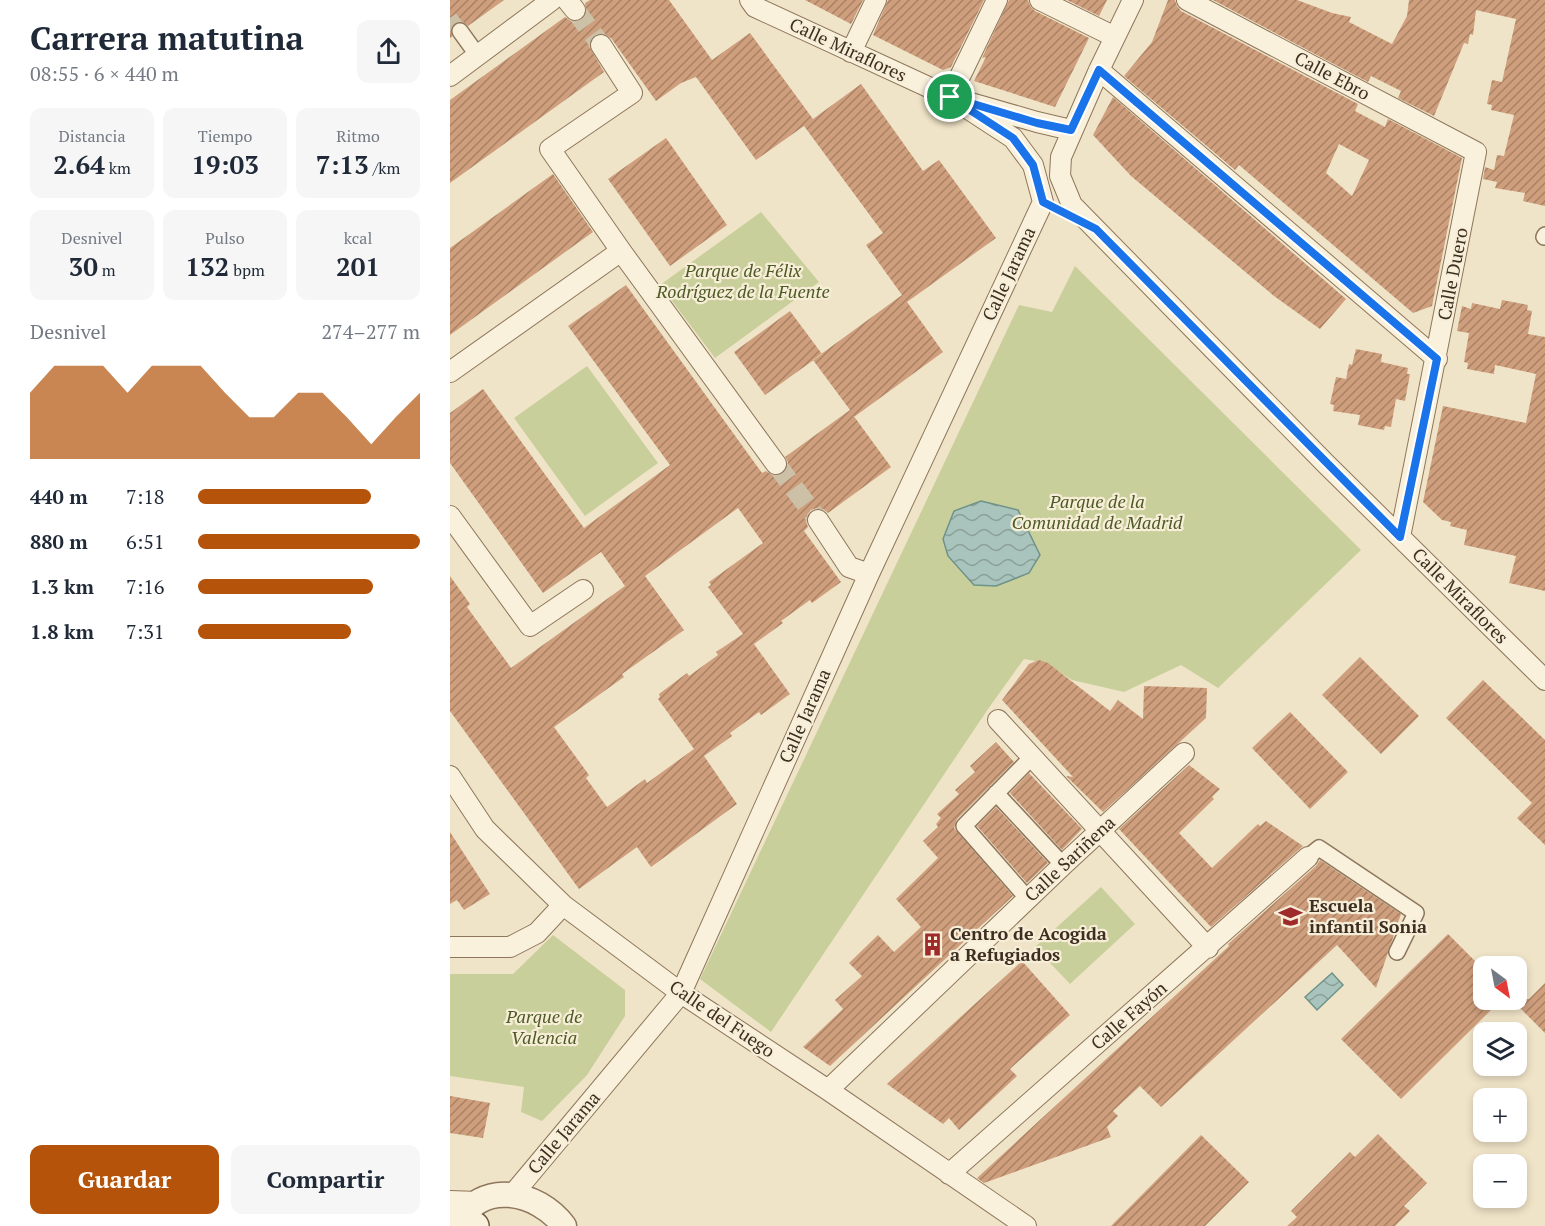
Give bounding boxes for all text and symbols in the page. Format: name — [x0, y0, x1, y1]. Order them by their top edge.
street label: Calle Miraflores — [786, 11, 911, 87]
text: Carrera matutina — [30, 16, 304, 59]
button: share — [357, 20, 420, 83]
street label: Calle Ebro — [1291, 45, 1374, 105]
text: 08:55 · 6 × 440 m — [30, 60, 179, 87]
pin — [924, 71, 975, 122]
icon: arrive — [933, 80, 966, 113]
text: Distancia — [59, 125, 125, 147]
text: Tiempo — [198, 125, 252, 147]
text: Ritmo — [336, 125, 380, 147]
text: 2.64 — [53, 147, 105, 181]
text: 19:03 — [191, 147, 259, 181]
text: 7:13 — [316, 147, 369, 181]
text: km — [105, 157, 131, 179]
text: /km — [369, 157, 400, 179]
street label: Calle Jarama — [976, 223, 1040, 324]
street label: Calle Duero — [1431, 225, 1473, 322]
text: Desnivel — [61, 227, 123, 249]
text: Pulso — [205, 227, 245, 249]
text: kcal — [344, 227, 372, 249]
text: 30 — [68, 249, 98, 283]
text: 132 — [185, 249, 229, 283]
text: 201 — [336, 249, 380, 283]
park label: Parque de Félix Rodríguez de la Fuente — [655, 258, 830, 303]
text: m — [98, 259, 116, 281]
text: bpm — [229, 259, 265, 281]
text: Desnivel — [30, 318, 107, 345]
text: 274–277 m — [321, 318, 420, 345]
text: 440 m — [30, 483, 88, 510]
text: 7:18 — [126, 483, 165, 510]
park label: Parque de la Comunidad de Madrid — [1011, 489, 1183, 534]
text: 880 m — [30, 528, 88, 555]
text: 6:51 — [126, 528, 165, 555]
street label: Calle Miraflores — [1407, 542, 1514, 649]
text: 1.3 km — [30, 573, 94, 600]
text: 7:16 — [126, 573, 165, 600]
text: 1.8 km — [30, 618, 94, 645]
text: 7:31 — [126, 618, 165, 645]
street label: Calle Jarama — [773, 665, 836, 767]
street label: Calle Sariñena — [1019, 810, 1120, 906]
place label: Escuela infantil Sonia — [1309, 893, 1427, 938]
school or university icon: Escuela infantil Sonia — [1278, 903, 1304, 929]
place label: Centro de Acogida a Refugiados — [950, 921, 1107, 966]
building icon: Centro de Acogida a Refugiados — [919, 931, 945, 957]
north arrow — [1473, 956, 1527, 1010]
map controls — [1473, 956, 1527, 1208]
street label: Calle del Fuego — [665, 974, 780, 1062]
street label: Calle Fayón — [1085, 975, 1172, 1055]
park label: Parque de Valencia — [505, 1004, 582, 1049]
button: layers — [1473, 1022, 1527, 1076]
street label: Calle Jarama — [522, 1086, 605, 1179]
button: + — [1473, 1088, 1527, 1142]
button: Guardar — [30, 1145, 219, 1214]
button: Compartir — [231, 1145, 420, 1214]
button: − — [1473, 1154, 1527, 1208]

